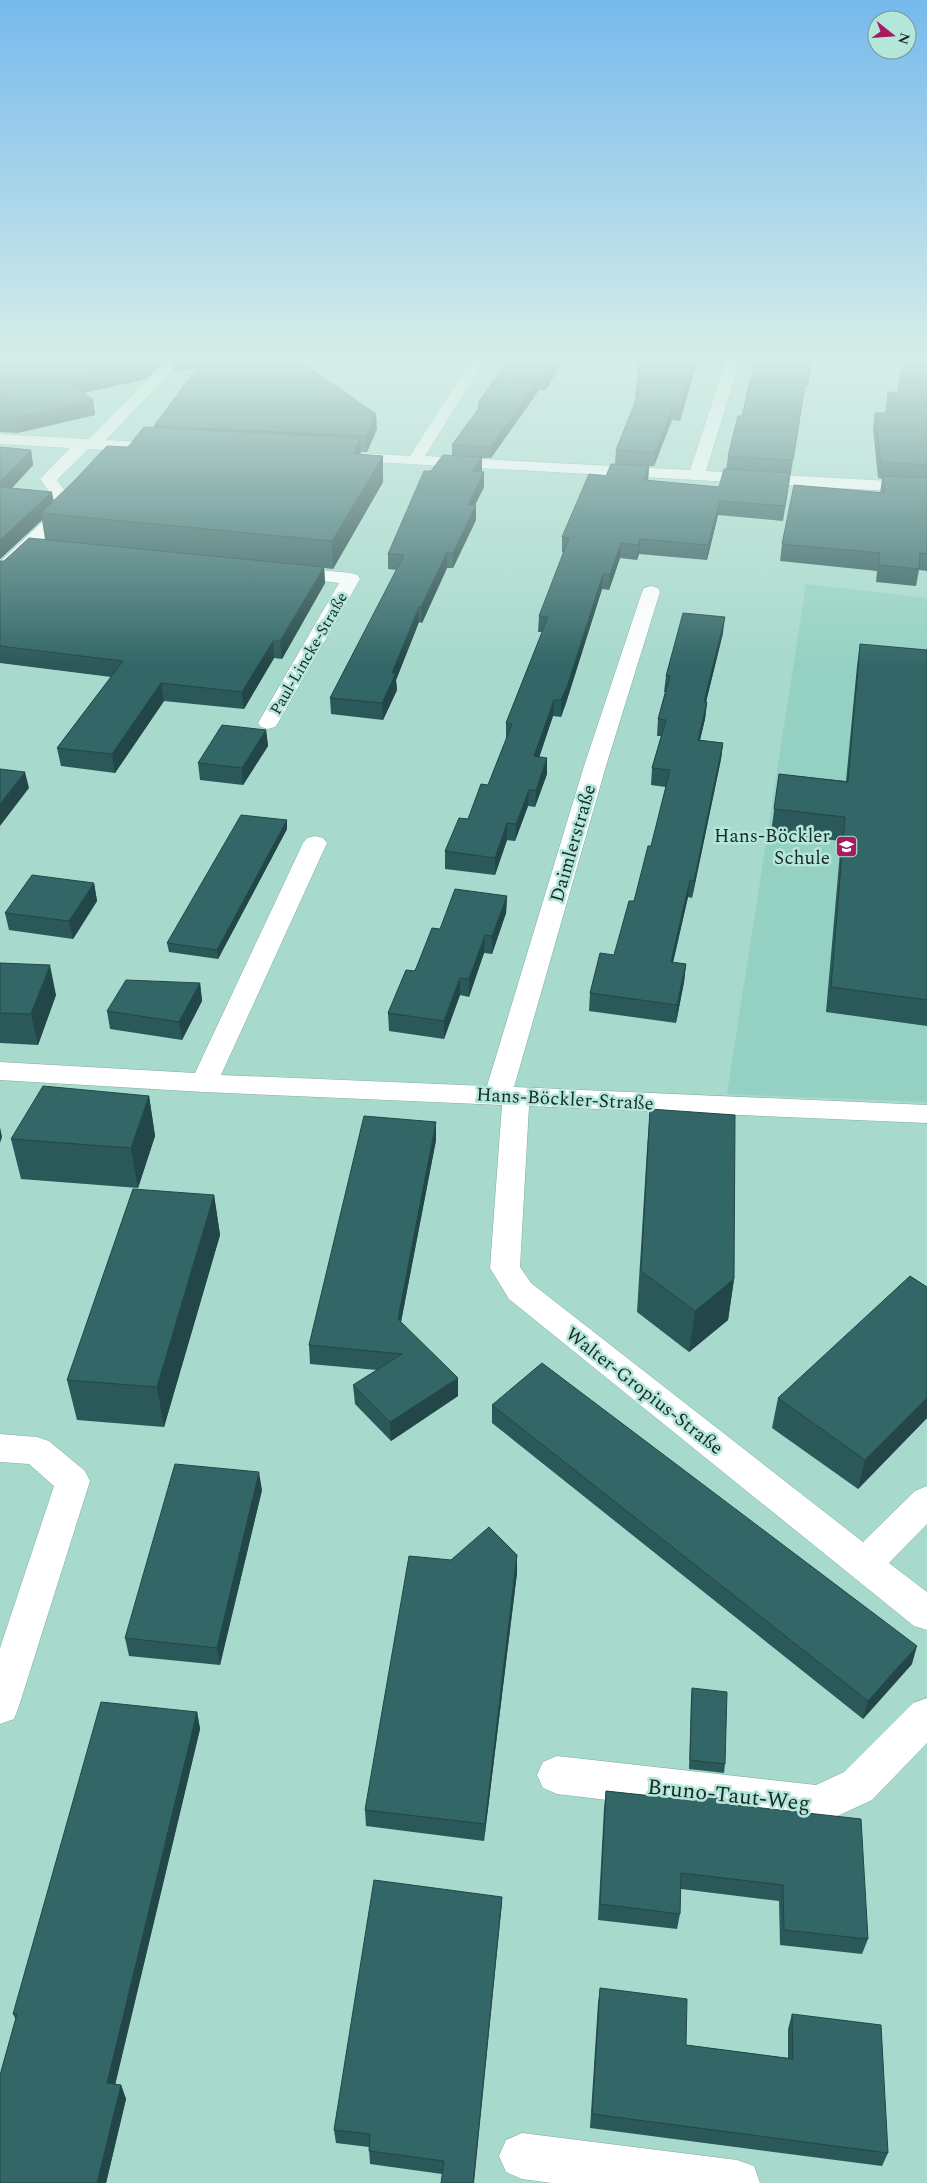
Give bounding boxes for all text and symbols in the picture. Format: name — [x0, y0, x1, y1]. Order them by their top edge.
north arrow — [867, 10, 917, 60]
text: N — [892, 30, 916, 47]
street label: Paul-Lincke-Straße — [264, 588, 354, 719]
street label: Daimlerstraße — [543, 781, 604, 906]
place label: Hans-Böckler Schule — [714, 822, 830, 873]
school or university icon: Hans-Böckler Schule — [834, 834, 858, 858]
street label: Hans-Böckler-Straße — [475, 1080, 654, 1119]
street label: Walter-Gropius-Straße — [559, 1320, 729, 1462]
street label: Bruno-Taut-Weg — [646, 1771, 812, 1820]

